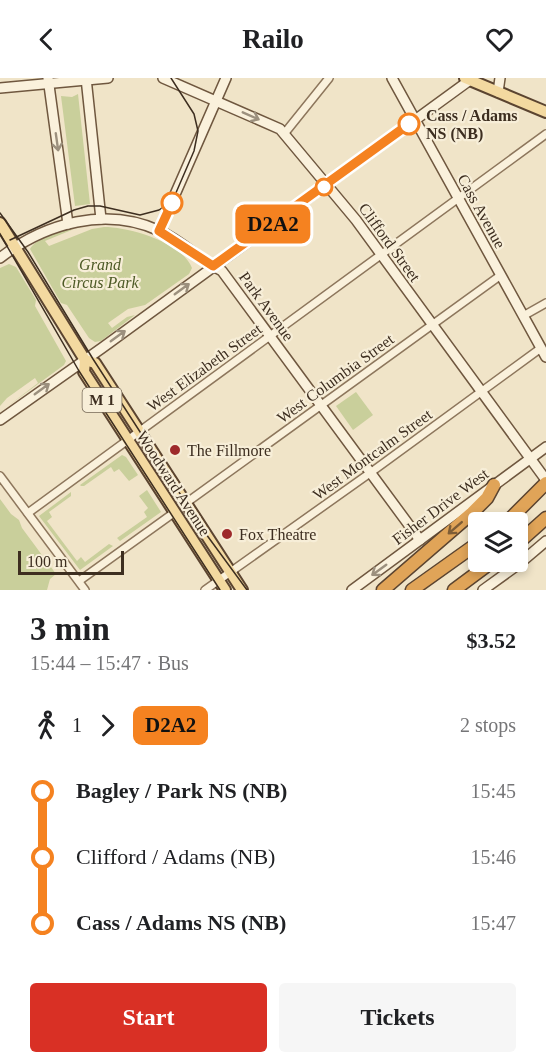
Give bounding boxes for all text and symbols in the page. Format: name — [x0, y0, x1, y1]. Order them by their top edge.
icon: back — [30, 23, 63, 56]
icon: heart — [483, 23, 516, 56]
text: Railo — [242, 24, 304, 54]
place label: Cass / Adams NS (NB) — [426, 107, 518, 143]
one-way arrow — [242, 111, 260, 122]
marker: Cass / Adams NS (NB) — [398, 113, 420, 135]
one-way arrow — [51, 132, 62, 152]
street label: Cass Avenue — [454, 171, 509, 251]
unlabelled marker — [315, 178, 333, 196]
unlabelled marker — [161, 192, 183, 214]
street label: Clifford Street — [356, 200, 424, 285]
line badge: D2A2 — [231, 204, 315, 244]
text: D2A2 — [247, 212, 299, 236]
park label: Grand Circus Park — [61, 256, 139, 291]
street label: Park Avenue — [236, 269, 297, 344]
one-way arrow — [174, 283, 190, 295]
street label: West Elizabeth Street — [144, 320, 265, 415]
one-way arrow — [110, 330, 126, 342]
street label: West Columbia Street — [274, 330, 397, 426]
one-way arrow — [34, 383, 50, 396]
road number: M 1 — [82, 388, 122, 412]
street label: West Montcalm Street — [310, 405, 435, 503]
street label: Woodward Avenue — [133, 428, 214, 539]
place label: The Fillmore — [187, 442, 271, 459]
marker: The Fillmore — [168, 443, 182, 457]
street label: Fisher Drive West — [389, 464, 492, 548]
map controls — [468, 512, 528, 572]
button: layers — [468, 512, 528, 572]
one-way arrow — [448, 521, 463, 535]
place label: Fox Theatre — [239, 526, 316, 543]
marker: Fox Theatre — [220, 527, 234, 541]
scale bar — [18, 548, 124, 576]
text: 100 m — [27, 553, 67, 570]
one-way arrow — [372, 564, 388, 576]
text: 3 min — [30, 611, 110, 647]
text: $3.52 — [467, 628, 516, 653]
text: 15:44 – 15:47 · Bus — [30, 652, 189, 674]
icon: walk — [30, 709, 63, 742]
icon: forward — [91, 709, 124, 742]
text: D2A2 — [145, 713, 196, 737]
text: 1 — [72, 714, 82, 736]
text: 2 stops — [460, 714, 516, 736]
text: Bagley / Park NS (NB) — [76, 778, 287, 803]
text: 15:45 — [470, 780, 516, 802]
text: Clifford / Adams (NB) — [76, 844, 275, 869]
text: 15:46 — [470, 846, 516, 868]
text: Cass / Adams NS (NB) — [76, 910, 286, 935]
text: 15:47 — [470, 912, 516, 934]
button: Start — [30, 983, 267, 1052]
button: Tickets — [279, 983, 516, 1052]

